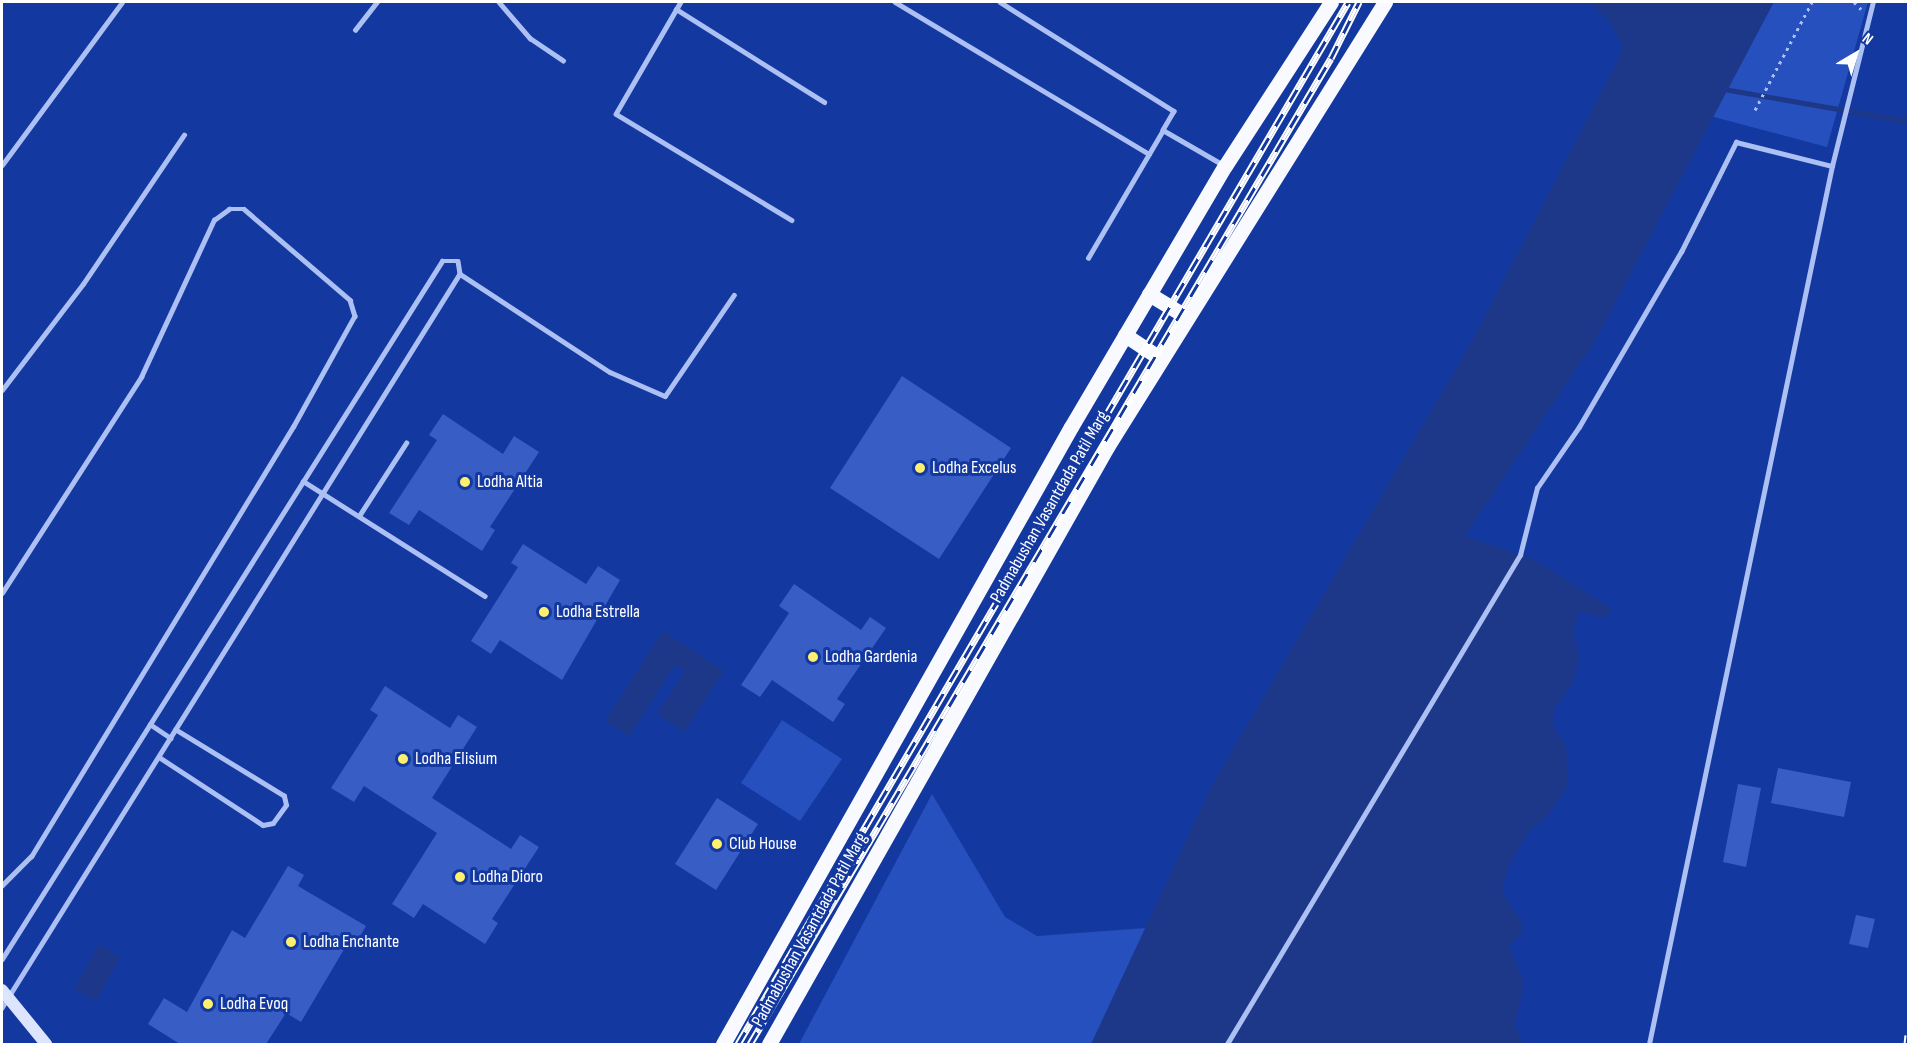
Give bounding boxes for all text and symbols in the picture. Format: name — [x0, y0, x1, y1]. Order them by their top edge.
north arrow — [1826, 24, 1886, 84]
text: N — [1858, 29, 1877, 50]
street label: Padmabushan Vasantdada Patil Marg — [986, 407, 1114, 607]
place label: Lodha Excelus — [932, 457, 1016, 479]
marker: Lodha Excelus — [913, 461, 927, 475]
place label: Lodha Altia — [477, 471, 543, 493]
marker: Lodha Altia — [458, 475, 472, 489]
place label: Lodha Estrella — [556, 601, 640, 623]
marker: Lodha Estrella — [537, 605, 551, 619]
place label: Lodha Gardenia — [825, 646, 917, 668]
marker: Lodha Gardenia — [806, 650, 820, 664]
place label: Lodha Elisium — [415, 748, 497, 770]
marker: Lodha Elisium — [396, 752, 410, 766]
street label: Padmabushan Vasantdada Patil Marg — [748, 829, 872, 1031]
place label: Club House — [729, 833, 797, 855]
marker: Club House — [710, 837, 724, 851]
place label: Lodha Dioro — [472, 866, 543, 888]
marker: Lodha Dioro — [453, 870, 467, 884]
place label: Lodha Enchante — [303, 931, 399, 953]
marker: Lodha Enchante — [284, 935, 298, 949]
place label: Lodha Evoq — [220, 993, 288, 1015]
marker: Lodha Evoq — [201, 997, 215, 1011]

